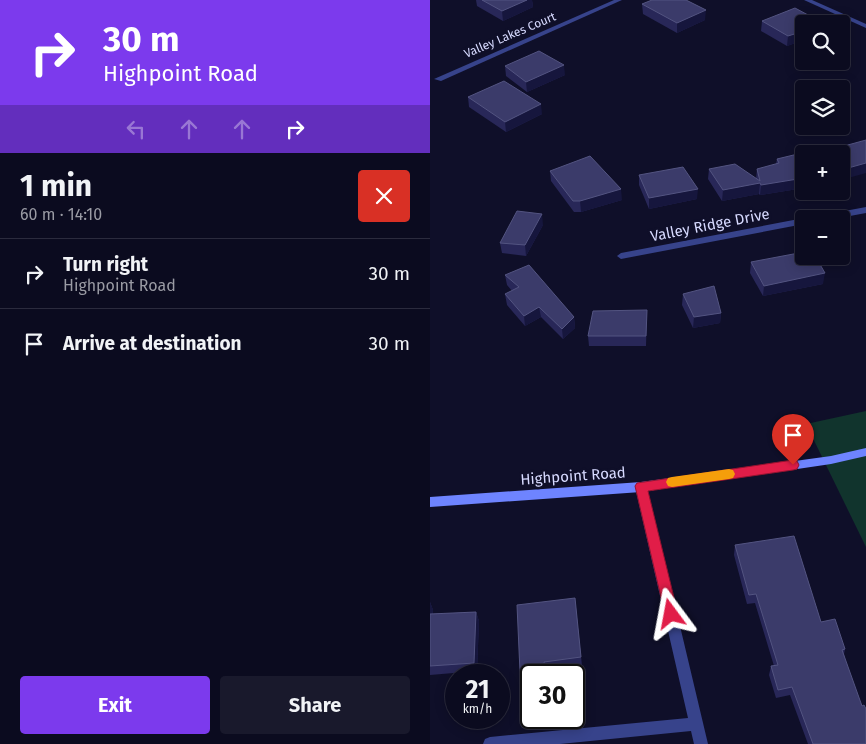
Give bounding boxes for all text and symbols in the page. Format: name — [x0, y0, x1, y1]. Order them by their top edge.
street label: Valley Lakes Court — [462, 9, 559, 61]
map controls — [795, 15, 850, 265]
button: search — [795, 15, 850, 70]
text: 30 m — [103, 18, 180, 60]
icon: right — [20, 20, 85, 85]
text: Highpoint Road — [103, 60, 258, 87]
button: layers — [795, 80, 850, 135]
icon: left — [122, 115, 150, 143]
icon: ahead — [175, 115, 203, 143]
icon: ahead — [228, 115, 256, 143]
icon: right — [281, 115, 309, 143]
button: + — [795, 145, 850, 200]
text: 1 min — [20, 168, 92, 204]
button: close — [358, 170, 410, 222]
text: 60 m · 14:10 — [20, 205, 102, 224]
street label: Valley Ridge Drive — [649, 205, 771, 245]
button: − — [795, 210, 850, 265]
text: Turn right — [63, 253, 148, 276]
icon: right — [20, 260, 48, 288]
text: 30 m — [369, 262, 410, 285]
text: Highpoint Road — [63, 276, 176, 295]
icon: arrive — [20, 330, 48, 358]
text: Arrive at destination — [63, 332, 242, 355]
text: 30 m — [369, 332, 410, 355]
pin — [772, 414, 814, 465]
icon: arrive — [779, 421, 807, 449]
street label: Highpoint Road — [520, 463, 626, 489]
position arrow — [644, 587, 696, 639]
speed limit sign: 30 — [520, 664, 585, 729]
text: 21 — [466, 675, 489, 705]
button: Exit — [20, 676, 210, 734]
button: Share — [220, 676, 410, 734]
text: km/h — [463, 702, 492, 716]

